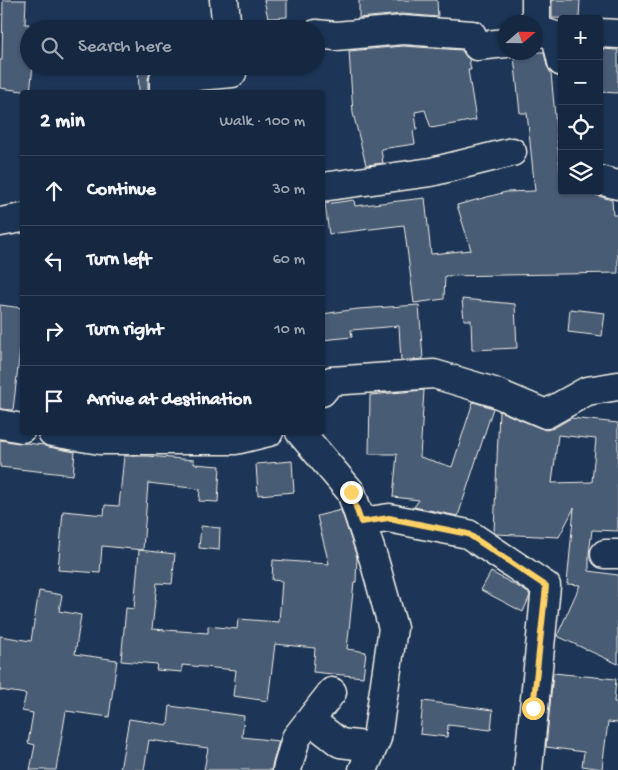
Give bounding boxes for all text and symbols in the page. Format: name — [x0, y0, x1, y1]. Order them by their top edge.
north arrow — [498, 15, 543, 60]
map controls — [558, 15, 603, 195]
button: + — [558, 15, 603, 60]
search box — [20, 20, 325, 75]
icon: search — [38, 34, 66, 62]
text: Search here — [78, 36, 172, 59]
button: − — [558, 60, 603, 105]
button: locate — [558, 105, 603, 150]
text: 2 min — [40, 110, 85, 135]
text: Walk · 100 m — [219, 113, 305, 132]
button: layers — [558, 150, 603, 195]
icon: ahead — [40, 177, 68, 205]
text: Continue — [87, 179, 156, 202]
text: 30 m — [272, 181, 305, 200]
icon: left — [40, 247, 68, 275]
text: Turn left — [87, 249, 151, 272]
text: 60 m — [273, 251, 305, 270]
icon: right — [40, 317, 68, 345]
text: Turn right — [87, 319, 163, 342]
text: 10 m — [274, 321, 305, 340]
icon: arrive — [40, 387, 68, 415]
text: Arrive at destination — [87, 389, 251, 412]
route end — [340, 481, 363, 504]
route start — [522, 697, 545, 720]

